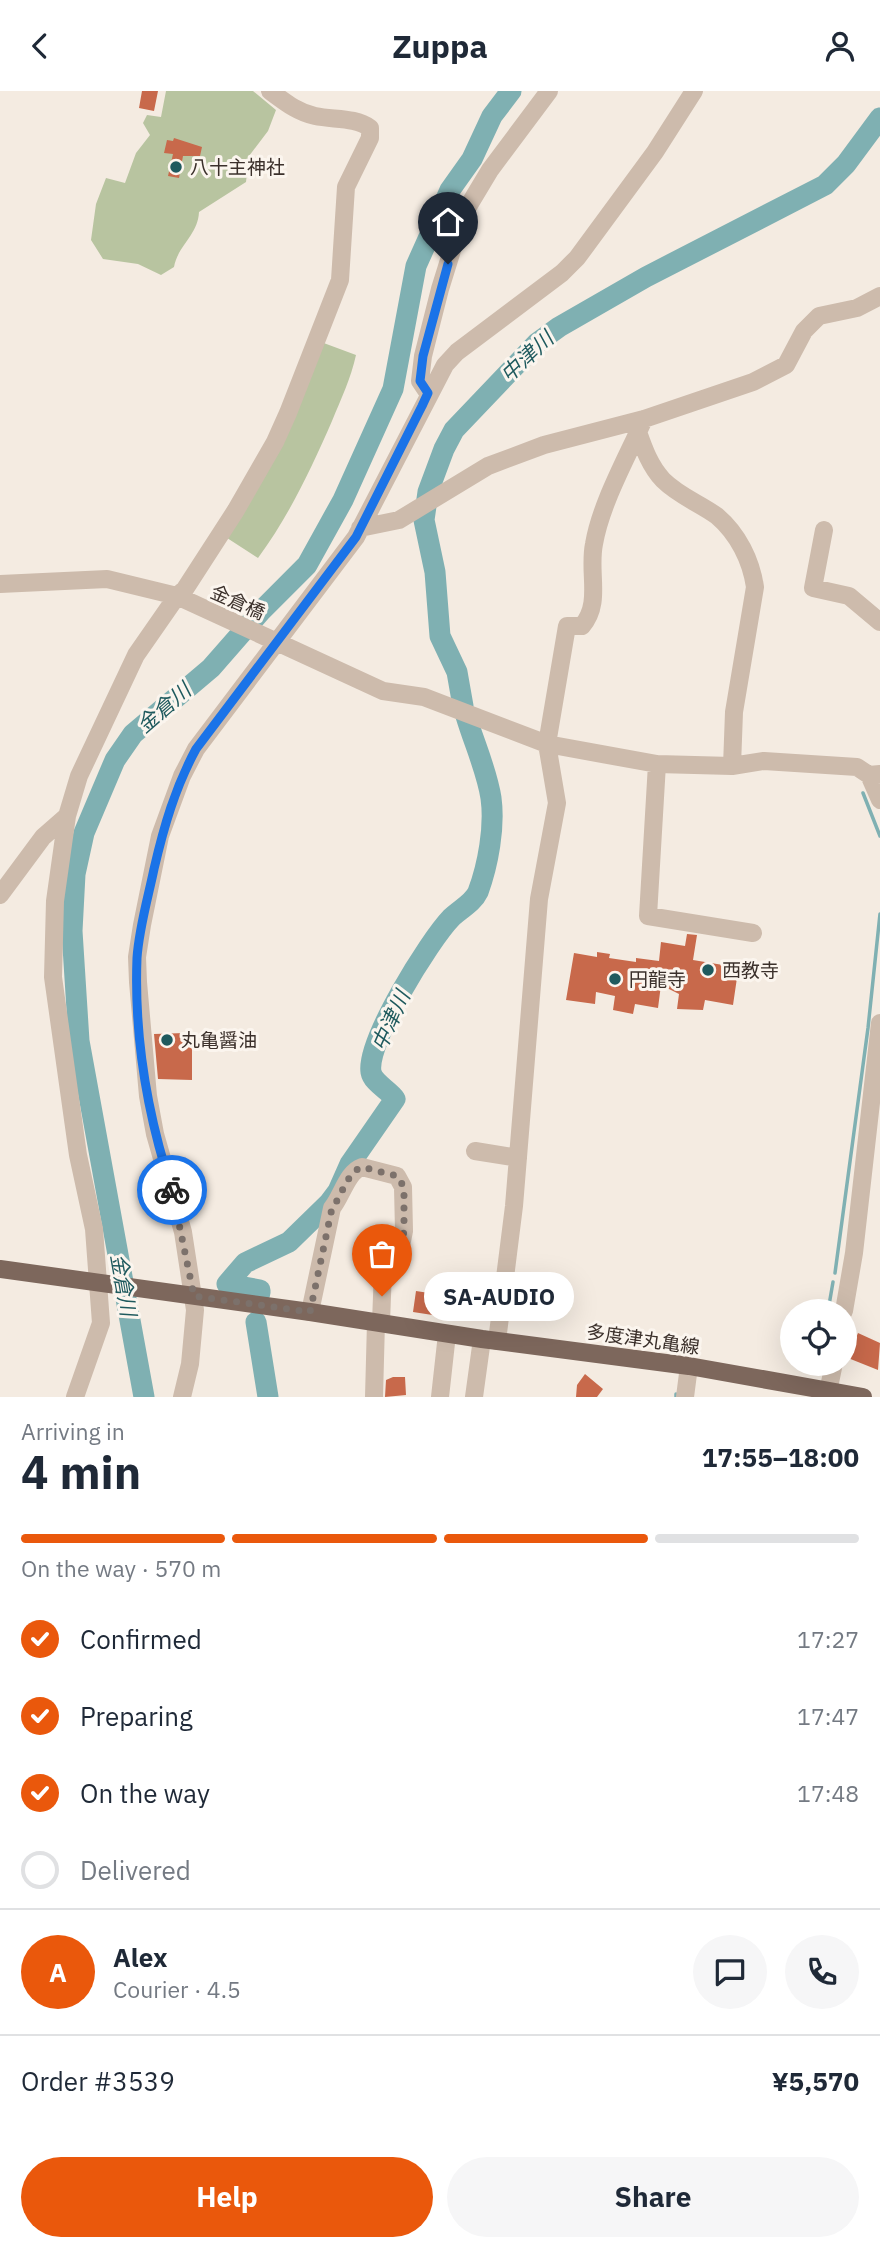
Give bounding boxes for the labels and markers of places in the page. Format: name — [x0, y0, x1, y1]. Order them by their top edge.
place label: 八十主神社 — [190, 155, 285, 179]
marker: 八十主神社 — [168, 159, 184, 175]
pin — [418, 192, 478, 264]
place label: 西教寺 — [722, 958, 779, 982]
marker: 西教寺 — [700, 962, 716, 978]
place label: 円龍寺 — [629, 967, 686, 991]
marker: 円龍寺 — [607, 971, 623, 987]
place label: 丸亀醤油 — [181, 1028, 257, 1052]
marker: 丸亀醤油 — [159, 1032, 175, 1048]
pin — [352, 1224, 412, 1296]
callout: SA-AUDIO — [424, 1271, 574, 1321]

